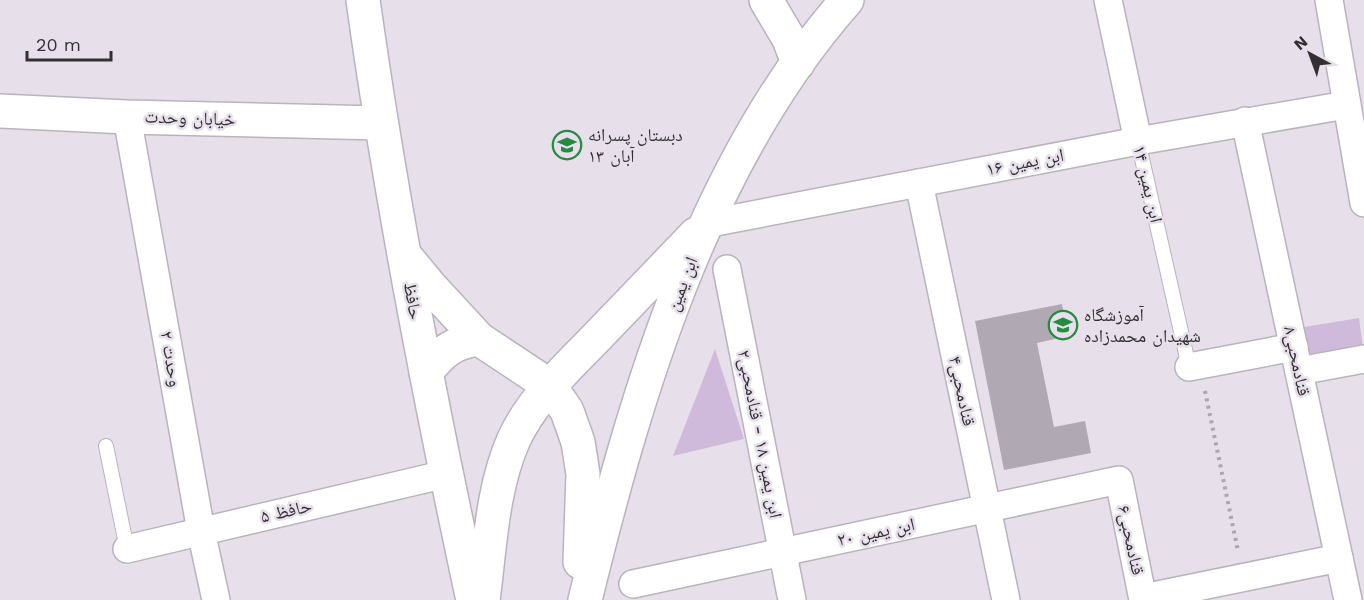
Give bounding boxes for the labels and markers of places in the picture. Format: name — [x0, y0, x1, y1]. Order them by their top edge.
place label: دبستان پسرانه ۱۳ آبان — [588, 124, 683, 167]
school or university icon: دبستان پسرانه ۱۳ آبان — [551, 129, 583, 161]
place label: آموزشگاه شهیدان محمدزاده — [1084, 304, 1201, 347]
school or university icon: آموزشگاه شهیدان محمدزاده — [1047, 309, 1079, 341]

